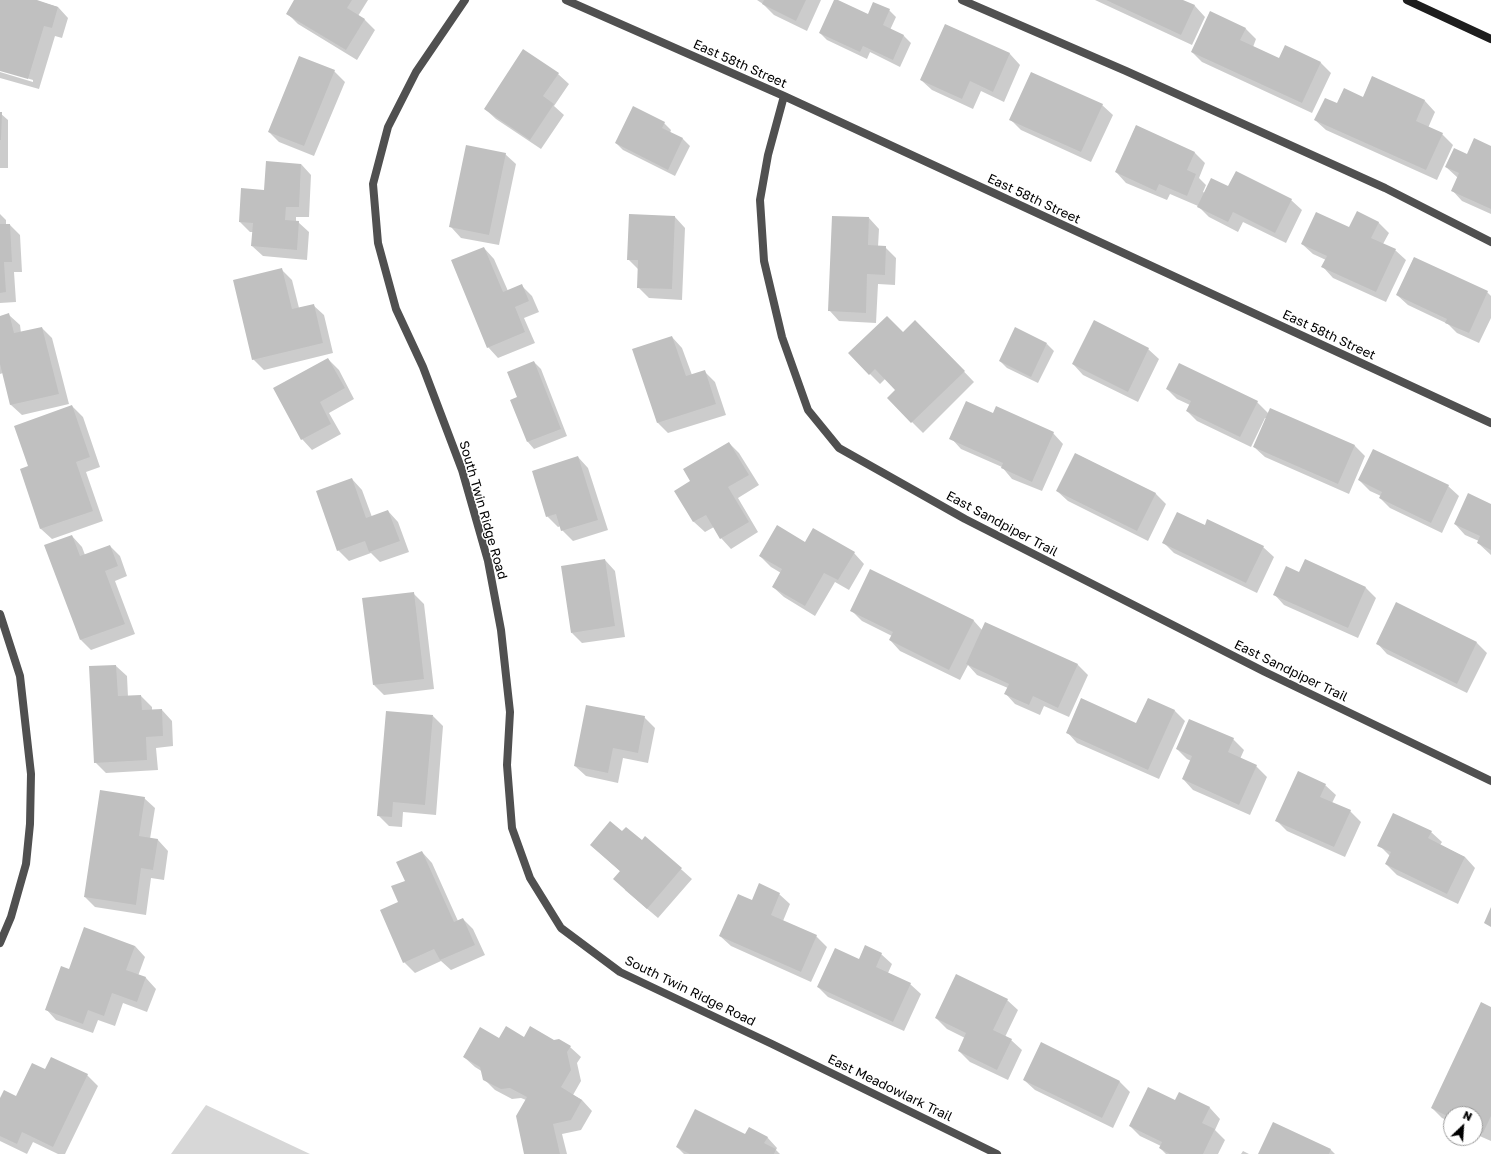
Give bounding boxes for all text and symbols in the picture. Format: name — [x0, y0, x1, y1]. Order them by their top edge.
street label: East 58th Street — [691, 36, 789, 92]
street label: East 58th Street — [985, 171, 1083, 227]
street label: East 58th Street — [1280, 307, 1378, 363]
street label: South Twin Ridge Road — [456, 439, 510, 581]
street label: East Sandpiper Trail — [943, 488, 1061, 560]
street label: East Sandpiper Trail — [1232, 637, 1350, 705]
street label: South Twin Ridge Road — [622, 953, 758, 1029]
street label: East Meadowlark Trail — [825, 1051, 955, 1125]
north arrow — [1443, 1106, 1483, 1146]
text: N — [1461, 1108, 1474, 1123]

